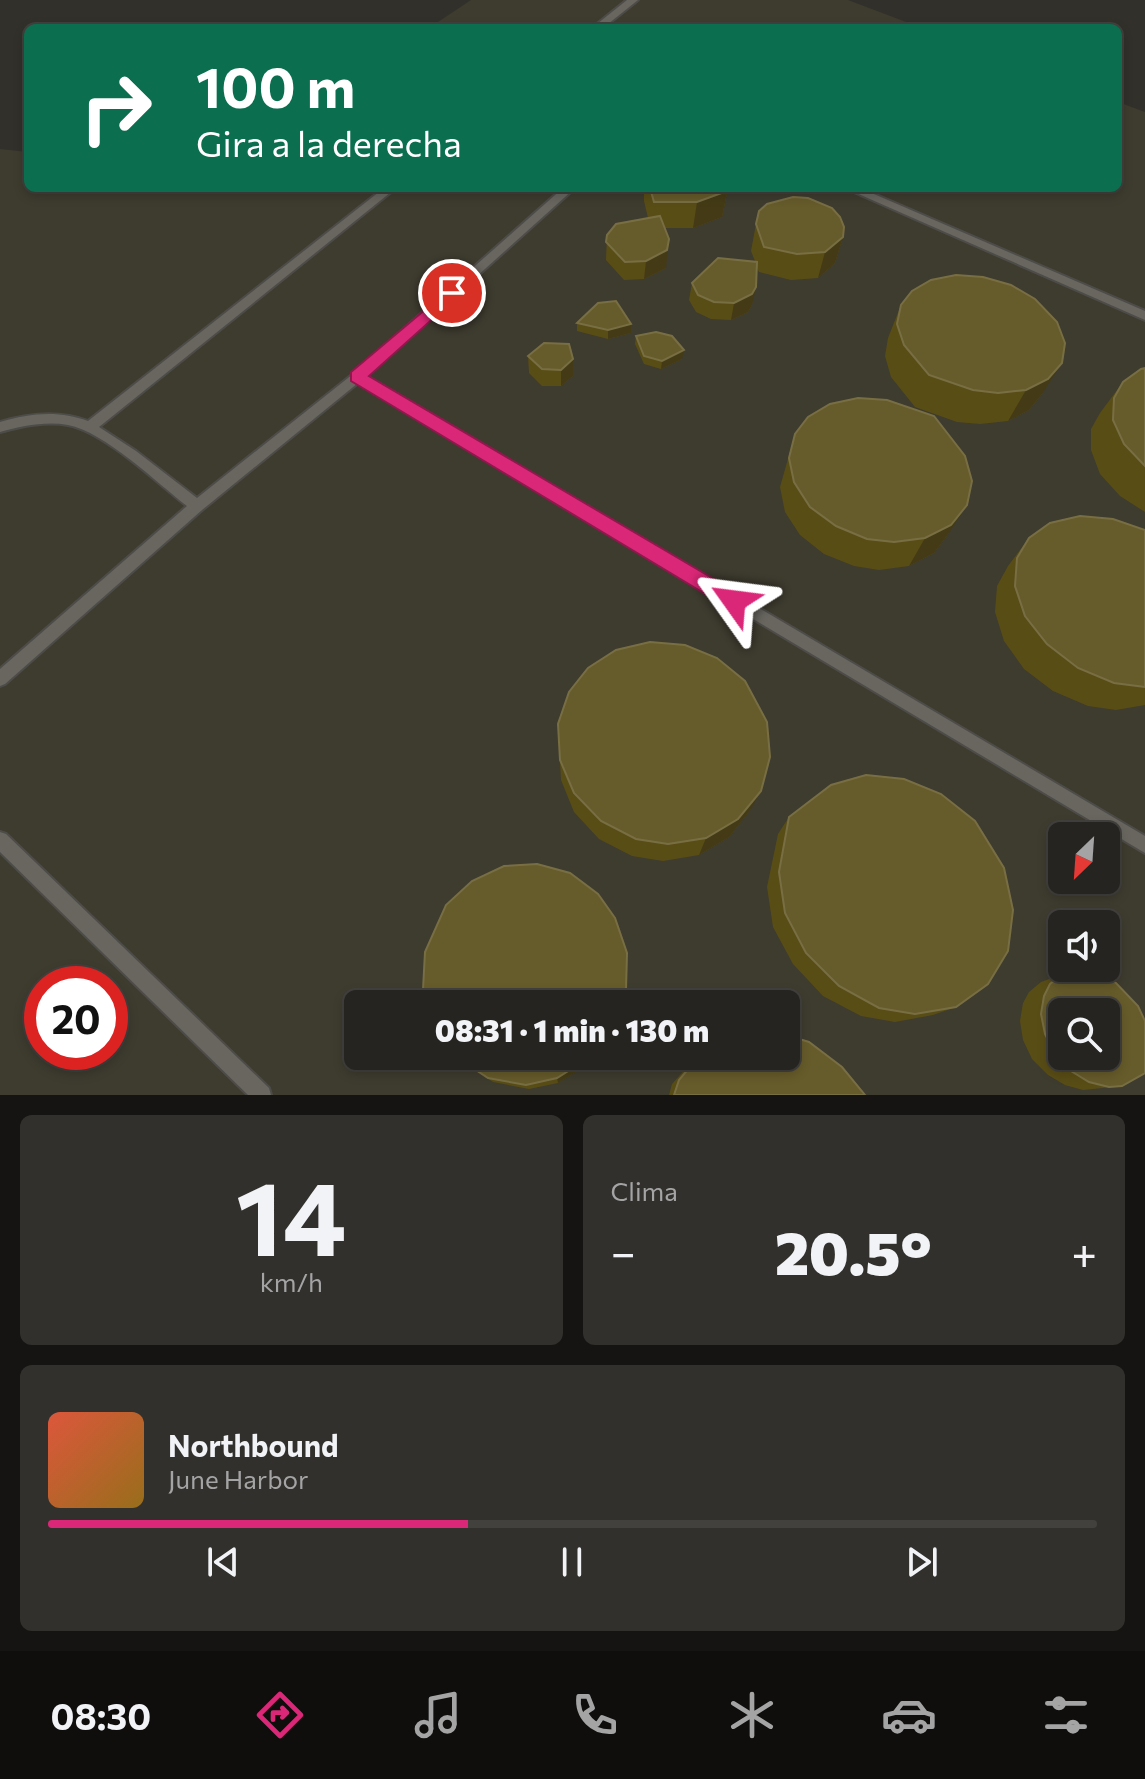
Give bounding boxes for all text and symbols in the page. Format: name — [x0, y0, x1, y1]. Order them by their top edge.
text: 100 m — [196, 51, 355, 120]
icon: right — [64, 56, 168, 160]
text: Gira a la derecha — [196, 120, 462, 164]
pin — [418, 259, 486, 327]
icon: arrive — [430, 271, 474, 315]
position arrow — [692, 559, 776, 643]
north arrow — [1048, 822, 1120, 894]
map controls — [1048, 822, 1120, 1070]
button: sound — [1048, 910, 1120, 982]
speed limit sign: 20 — [24, 966, 128, 1070]
button: search — [1048, 998, 1120, 1070]
text: 08:31 · 1 min · 130 m — [435, 1011, 709, 1048]
text: 14 — [236, 1150, 347, 1277]
text: Clima — [611, 1175, 678, 1206]
text: 20.5° — [775, 1214, 932, 1287]
text: − — [611, 1224, 636, 1278]
text: + — [1071, 1224, 1097, 1278]
text: km/h — [260, 1266, 323, 1297]
text: Northbound — [168, 1426, 339, 1463]
text: June Harbor — [168, 1463, 308, 1494]
icon: previous — [201, 1540, 245, 1584]
icon: pause — [550, 1540, 594, 1584]
icon: next — [900, 1540, 944, 1584]
icon: directions — [252, 1687, 308, 1743]
icon: music — [410, 1687, 466, 1743]
icon: phone — [567, 1687, 623, 1743]
icon: climate — [724, 1687, 780, 1743]
icon: car — [881, 1687, 937, 1743]
icon: filters — [1038, 1687, 1094, 1743]
text: 08:30 — [51, 1693, 151, 1737]

